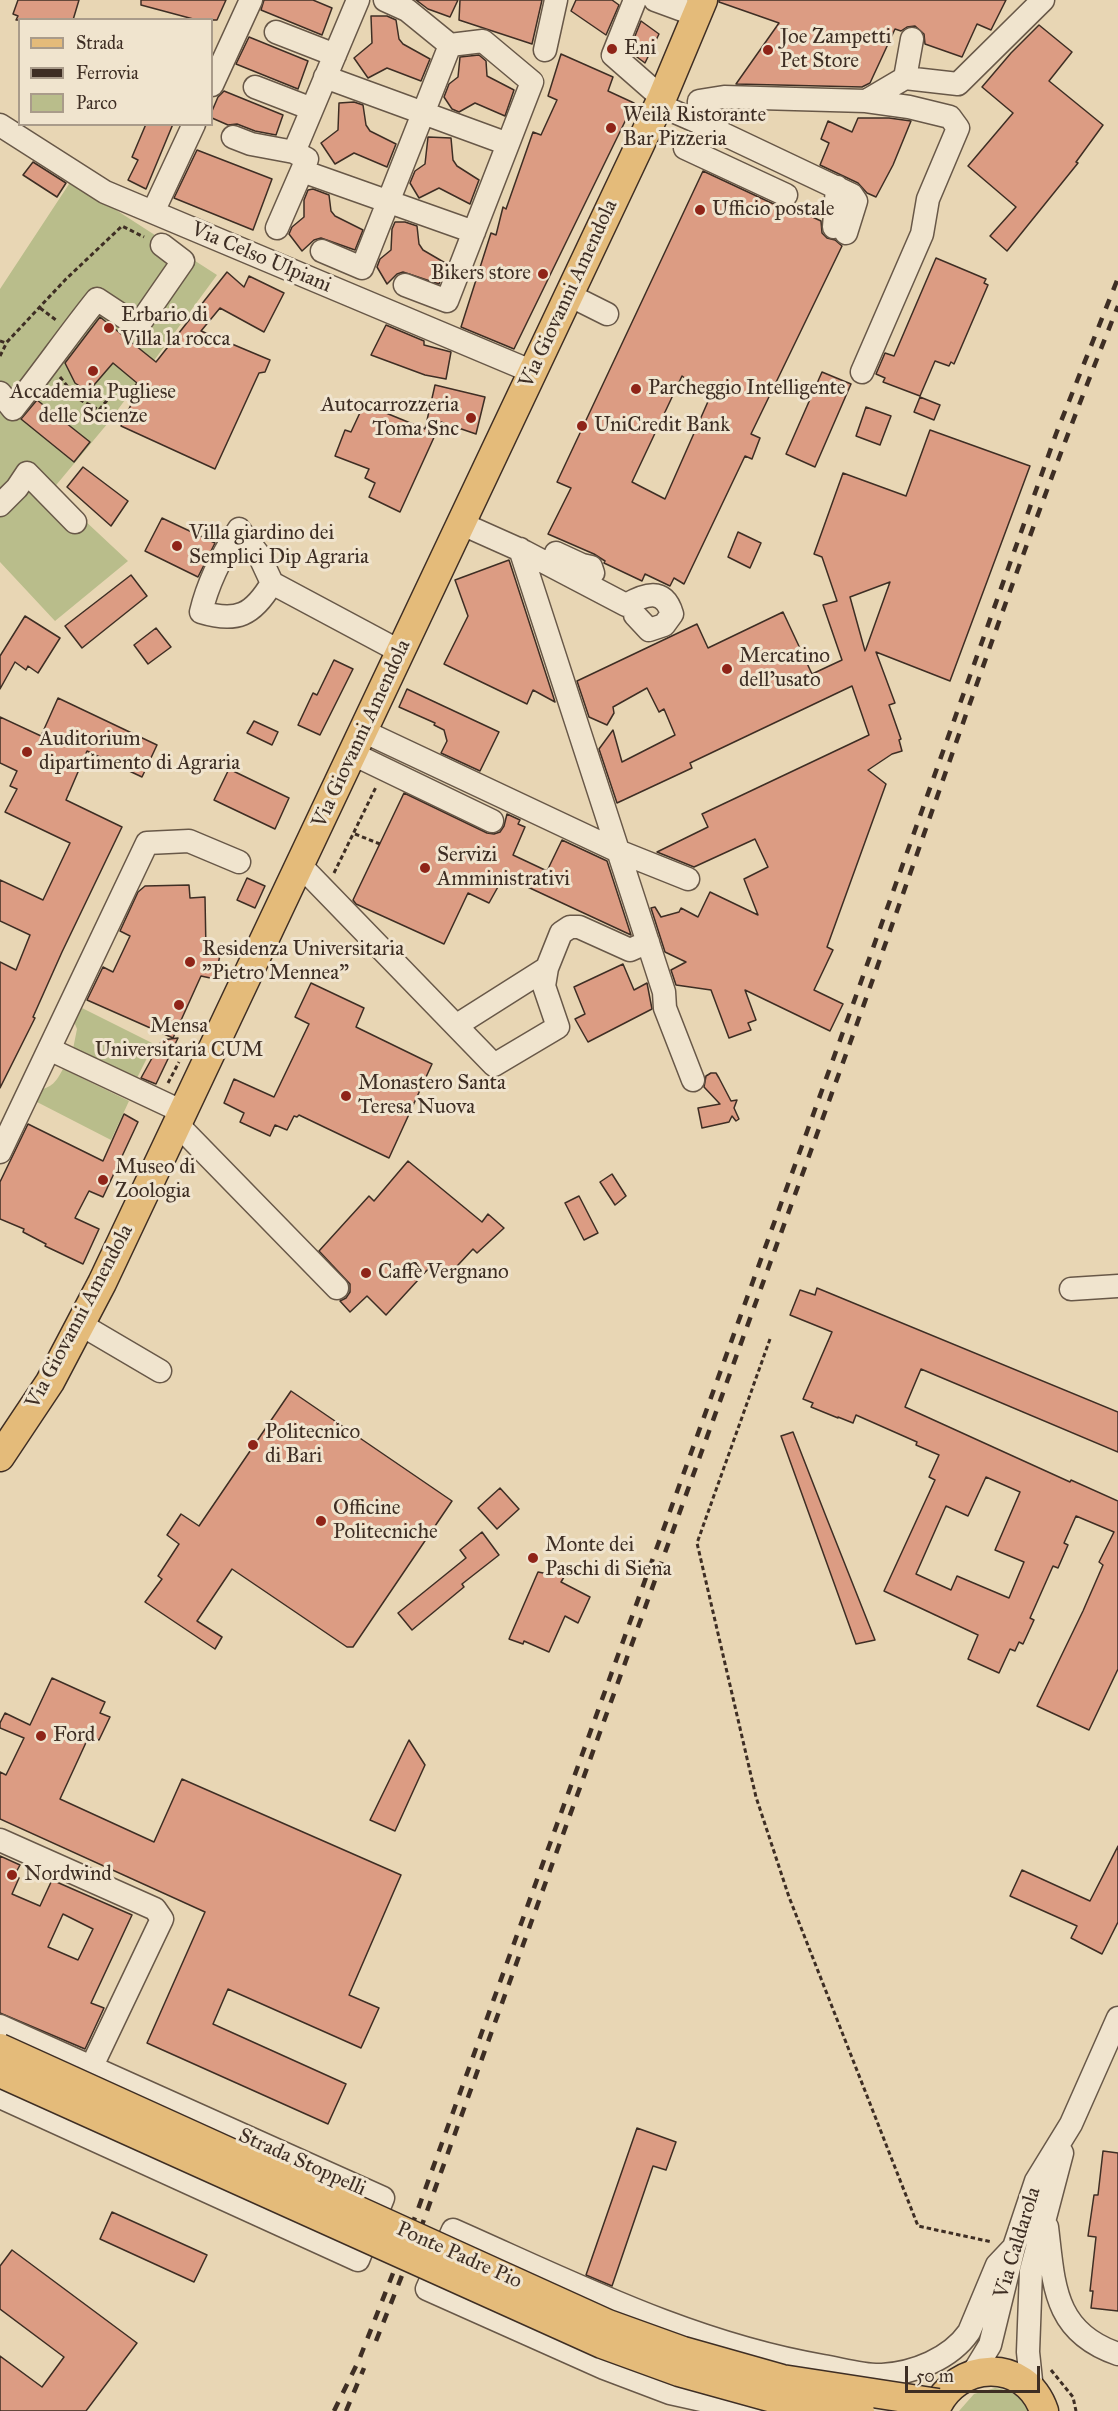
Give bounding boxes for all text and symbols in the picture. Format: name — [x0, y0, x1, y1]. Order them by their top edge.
legend — [18, 18, 213, 126]
place label: Joe Zampetti Pet Store — [780, 25, 892, 75]
text: Strada — [76, 32, 124, 54]
place label: Eni — [624, 36, 656, 62]
marker: Eni — [605, 42, 619, 56]
marker: Joe Zampetti Pet Store — [761, 43, 775, 57]
text: Ferrovia — [76, 62, 139, 84]
text: Parco — [76, 92, 117, 114]
place label: Weilà Ristorante Bar Pizzeria — [623, 103, 766, 153]
marker: Weilà Ristorante Bar Pizzeria — [604, 121, 618, 135]
street label: Via Giovanni Amendola — [514, 196, 624, 392]
place label: Ufficio postale — [712, 197, 835, 223]
marker: Ufficio postale — [693, 203, 707, 217]
street label: Via Celso Ulpiani — [187, 217, 335, 299]
place label: Bikers store — [431, 261, 531, 287]
marker: Bikers store — [536, 267, 550, 281]
place label: Erbario di Villa la rocca — [121, 303, 230, 353]
marker: Erbario di Villa la rocca — [102, 321, 116, 335]
marker: Accademia Pugliese delle Scienze — [86, 364, 100, 378]
place label: Parcheggio Intelligente — [648, 376, 846, 402]
place label: Accademia Pugliese delle Scienze — [10, 380, 176, 430]
marker: Parcheggio Intelligente — [629, 382, 643, 396]
place label: Autocarrozzeria Toma Snc — [321, 393, 459, 443]
marker: Autocarrozzeria Toma Snc — [464, 411, 478, 425]
place label: UniCredit Bank — [594, 413, 730, 439]
marker: UniCredit Bank — [575, 419, 589, 433]
place label: Villa giardino dei Semplici Dip Agraria — [189, 521, 369, 571]
marker: Villa giardino dei Semplici Dip Agraria — [170, 539, 184, 553]
street label: Via Giovanni Amendola — [307, 636, 417, 832]
place label: Mercatino dell'usato — [739, 644, 830, 694]
marker: Mercatino dell'usato — [720, 662, 734, 676]
place label: Auditorium dipartimento di Agraria — [39, 727, 240, 777]
marker: Auditorium dipartimento di Agraria — [20, 745, 34, 759]
place label: Servizi Amministrativi — [437, 843, 570, 893]
marker: Servizi Amministrativi — [418, 861, 432, 875]
place label: Residenza Universitaria "Pietro Mennea" — [202, 937, 404, 987]
marker: Residenza Universitaria "Pietro Mennea" — [183, 955, 197, 969]
marker: Mensa Universitaria CUM — [172, 998, 186, 1012]
place label: Mensa Universitaria CUM — [95, 1014, 263, 1064]
place label: Monastero Santa Teresa Nuova — [358, 1071, 506, 1121]
marker: Monastero Santa Teresa Nuova — [339, 1089, 353, 1103]
place label: Museo di Zoologia — [115, 1155, 196, 1205]
marker: Museo di Zoologia — [96, 1173, 110, 1187]
street label: Via Giovanni Amendola — [21, 1221, 139, 1413]
place label: Caffè Vergnano — [378, 1260, 509, 1286]
marker: Caffè Vergnano — [359, 1266, 373, 1280]
place label: Politecnico di Bari — [265, 1420, 360, 1470]
marker: Politecnico di Bari — [246, 1438, 260, 1452]
place label: Officine Politecniche — [333, 1496, 438, 1546]
marker: Officine Politecniche — [314, 1514, 328, 1528]
place label: Monte dei Paschi di Siena — [545, 1533, 672, 1583]
marker: Monte dei Paschi di Siena — [526, 1551, 540, 1565]
place label: Ford — [53, 1723, 95, 1749]
marker: Ford — [34, 1729, 48, 1743]
place label: Nordwind — [24, 1862, 112, 1888]
marker: Nordwind — [5, 1868, 19, 1882]
street label: Strada Stoppelli — [234, 2124, 370, 2202]
street label: Via Caldarola — [989, 2184, 1047, 2302]
street label: Ponte Padre Pio — [392, 2217, 526, 2295]
scale bar — [908, 2354, 1043, 2392]
text: 50 m — [916, 2365, 954, 2387]

